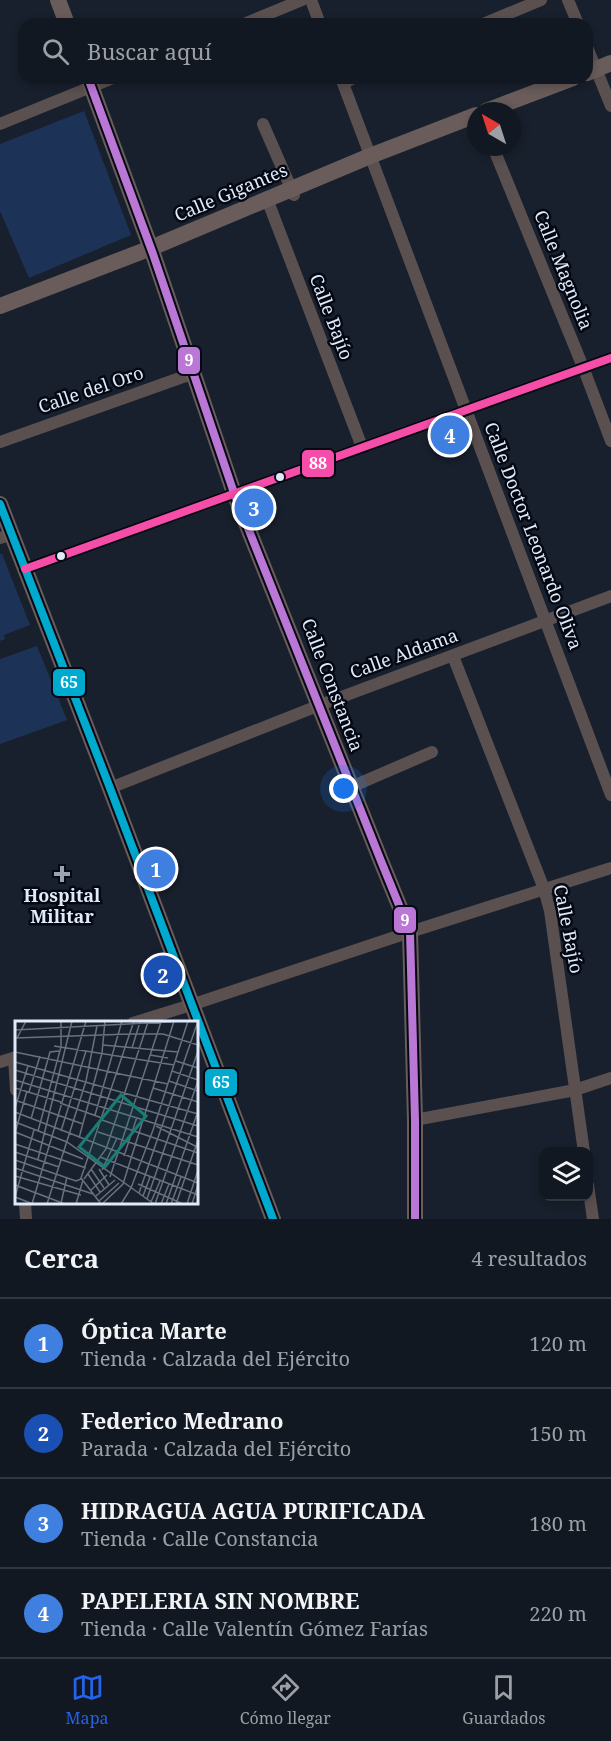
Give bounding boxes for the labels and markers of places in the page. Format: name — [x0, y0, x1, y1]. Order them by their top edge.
pin: 4 — [430, 412, 470, 458]
unlabelled marker — [274, 471, 286, 483]
pin: 3 — [234, 486, 274, 530]
unlabelled marker — [55, 550, 67, 562]
pin: 1 — [136, 846, 176, 892]
marker: Hospital Militar — [53, 865, 71, 883]
place label: Hospital Militar — [24, 883, 101, 928]
pin: 2 — [144, 952, 182, 998]

